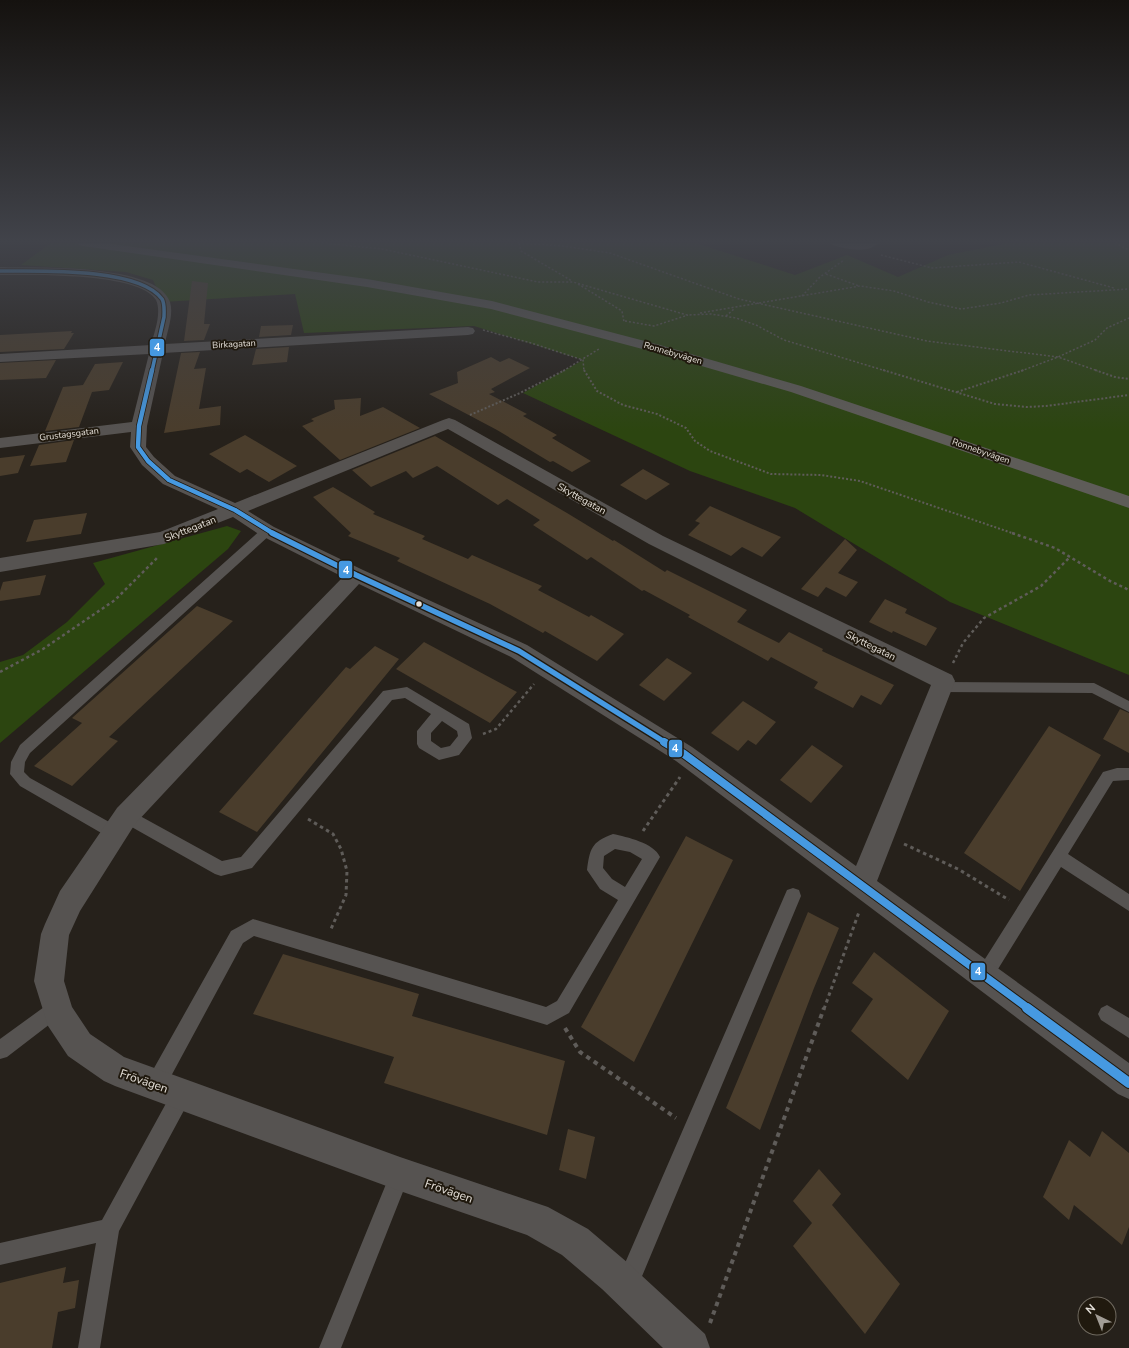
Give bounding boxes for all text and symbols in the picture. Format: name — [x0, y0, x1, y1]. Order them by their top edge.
street label: Birkagatan — [212, 337, 256, 351]
line badge: 4 — [149, 338, 165, 357]
street label: Ronnebyvägen — [642, 339, 704, 367]
text: 4 — [154, 340, 161, 355]
street label: Grustagsgatan — [39, 424, 99, 444]
street label: Ronnebyvägen — [950, 435, 1012, 467]
street label: Skyttegatan — [554, 480, 609, 518]
street label: Skyttegatan — [163, 513, 218, 545]
line badge: 4 — [338, 560, 353, 579]
text: 4 — [343, 563, 350, 578]
unlabelled marker — [414, 599, 424, 609]
street label: Skyttegatan — [843, 628, 898, 664]
line badge: 4 — [668, 739, 683, 758]
text: 4 — [672, 741, 679, 756]
line badge: 4 — [970, 962, 986, 981]
text: 4 — [975, 964, 982, 979]
street label: Frövägen — [118, 1065, 170, 1097]
street label: Frövägen — [423, 1175, 475, 1207]
north arrow — [1077, 1296, 1117, 1336]
text: N — [1082, 1301, 1099, 1317]

